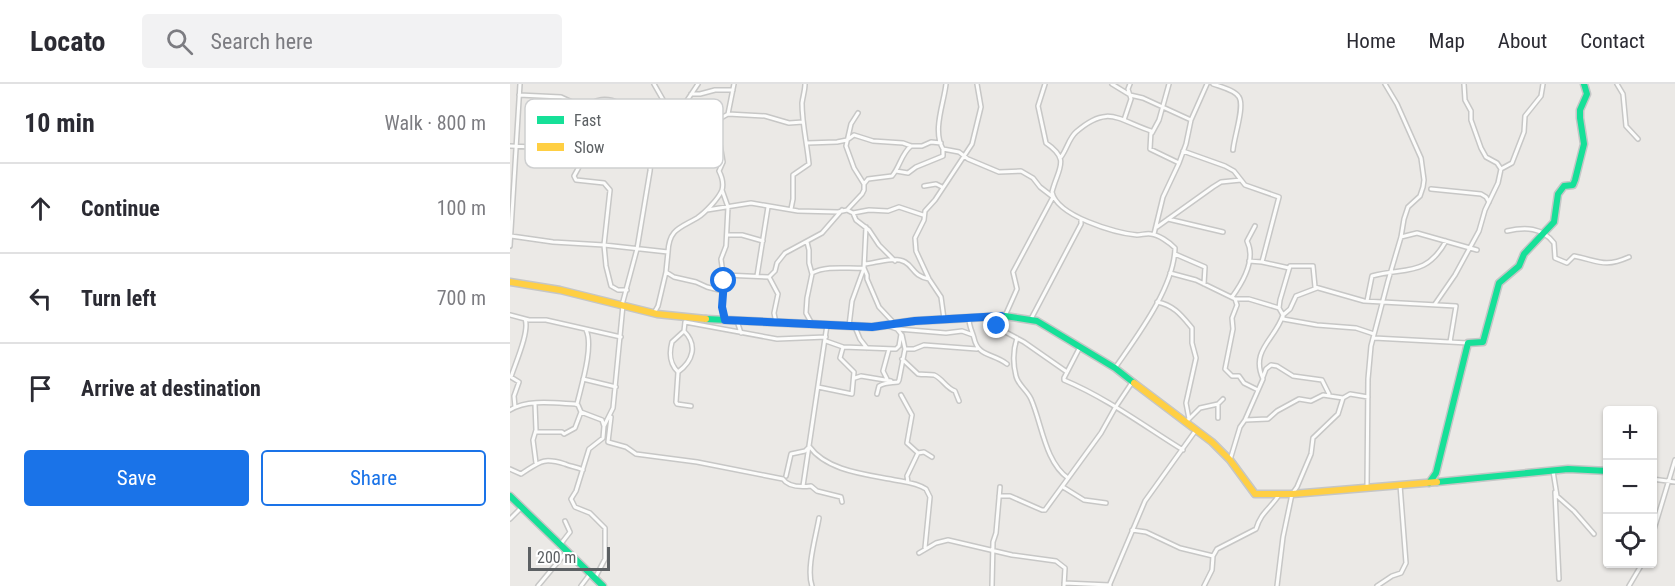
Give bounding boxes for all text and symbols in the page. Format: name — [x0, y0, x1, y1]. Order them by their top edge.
search box — [142, 14, 562, 68]
text: Locato — [30, 25, 106, 58]
icon: search — [163, 25, 196, 58]
text: Search here — [211, 29, 313, 54]
text: Home — [1346, 29, 1396, 53]
text: Map — [1429, 29, 1465, 53]
text: About — [1498, 29, 1547, 53]
text: Contact — [1580, 29, 1645, 53]
legend — [525, 99, 723, 168]
text: 10 min — [24, 108, 95, 138]
text: Walk · 800 m — [385, 111, 486, 135]
text: Fast — [574, 111, 601, 130]
text: Slow — [574, 138, 604, 157]
icon: ahead — [24, 192, 57, 225]
text: Continue — [81, 196, 160, 221]
text: 100 m — [437, 196, 486, 220]
route start — [710, 267, 736, 293]
icon: left — [24, 282, 57, 315]
text: Turn left — [81, 286, 156, 311]
text: 700 m — [437, 286, 486, 310]
route end — [983, 312, 1009, 338]
icon: arrive — [24, 372, 57, 405]
text: Arrive at destination — [81, 376, 261, 401]
map controls — [1603, 406, 1657, 568]
button: + — [1603, 406, 1657, 460]
button: Save — [24, 450, 249, 506]
button: Share — [261, 450, 486, 506]
button: − — [1603, 460, 1657, 514]
button: locate — [1603, 514, 1657, 568]
scale bar — [528, 544, 610, 572]
text: 200 m — [537, 548, 576, 567]

